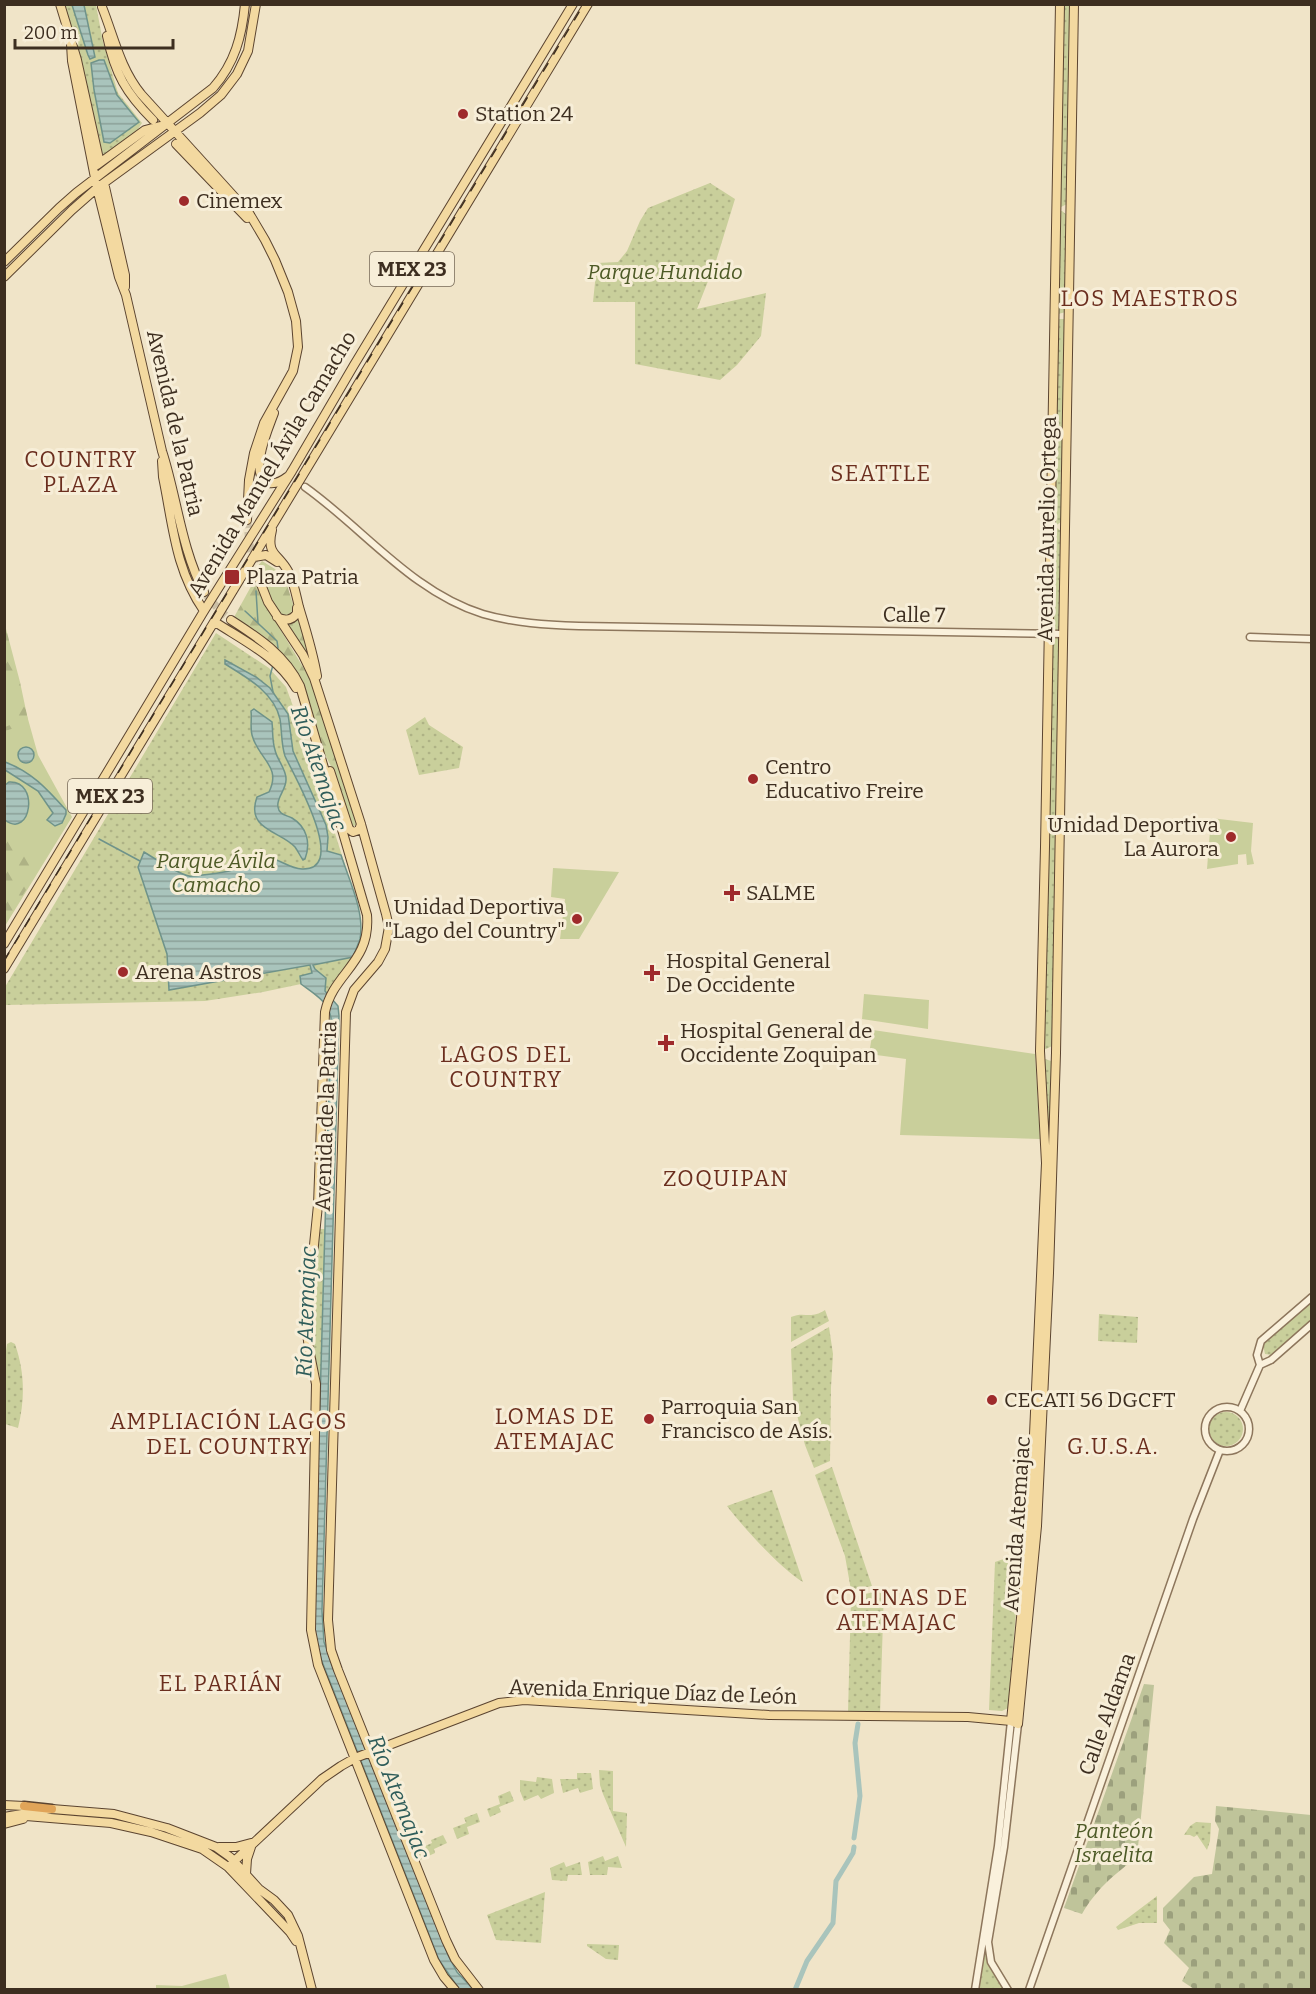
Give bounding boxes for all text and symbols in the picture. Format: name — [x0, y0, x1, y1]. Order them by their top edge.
scale bar — [15, 12, 172, 50]
text: 200 m — [24, 22, 78, 44]
place label: Station 24 — [475, 101, 573, 127]
marker: Station 24 — [456, 107, 470, 121]
place label: Cinemex — [196, 188, 283, 214]
marker: Cinemex — [177, 194, 191, 208]
road number: MEX 23 — [370, 252, 454, 286]
park label: Parque Hundido — [587, 259, 743, 285]
district label: LOS MAESTROS — [1060, 285, 1240, 312]
street label: Avenida Manuel Ávila Camacho — [182, 326, 362, 602]
street label: Avenida de la Patria — [141, 327, 209, 519]
street label: Avenida Aurelio Ortega — [1032, 415, 1062, 642]
district label: COUNTRY PLAZA — [24, 446, 138, 498]
district label: SEATTLE — [830, 460, 932, 487]
place label: Plaza Patria — [246, 564, 359, 590]
marker: Plaza Patria — [223, 568, 241, 586]
street label: Calle 7 — [882, 601, 946, 629]
water label: Río Atemajac — [285, 702, 353, 835]
place label: Centro Educativo Freire — [765, 754, 924, 804]
marker: Centro Educativo Freire — [746, 772, 760, 786]
road number: MEX 23 — [68, 779, 152, 813]
place label: Unidad Deportiva La Aurora — [1048, 812, 1220, 862]
marker: Unidad Deportiva La Aurora — [1224, 830, 1238, 844]
park label: Parque Ávila Camacho — [156, 848, 276, 898]
place label: SALME — [746, 880, 815, 906]
marker: SALME — [723, 884, 741, 902]
place label: Unidad Deportiva "Lago del Country" — [384, 894, 566, 944]
marker: Unidad Deportiva "Lago del Country" — [570, 912, 584, 926]
place label: Hospital General De Occidente — [666, 948, 830, 998]
place label: Arena Astros — [135, 959, 262, 985]
marker: Hospital General De Occidente — [643, 964, 661, 982]
marker: Arena Astros — [116, 965, 130, 979]
place label: Hospital General de Occidente Zoquipan — [680, 1018, 876, 1068]
street label: Avenida de la Patria — [310, 1020, 342, 1212]
marker: Hospital General de Occidente Zoquipan — [657, 1034, 675, 1052]
district label: LAGOS DEL COUNTRY — [440, 1041, 572, 1093]
district label: ZOQUIPAN — [663, 1165, 789, 1192]
water label: Río Atemajac — [290, 1246, 322, 1378]
place label: CECATI 56 DGCFT — [1004, 1387, 1176, 1413]
marker: CECATI 56 DGCFT — [985, 1393, 999, 1407]
place label: Parroquia San Francisco de Asís. — [661, 1394, 832, 1444]
district label: LOMAS DE ATEMAJAC — [494, 1403, 616, 1455]
district label: AMPLIACIÓN LAGOS DEL COUNTRY — [110, 1408, 348, 1460]
marker: Parroquia San Francisco de Asís. — [642, 1412, 656, 1426]
district label: G.U.S.A. — [1067, 1433, 1159, 1460]
street label: Avenida Atemajac — [998, 1435, 1036, 1613]
district label: COLINAS DE ATEMAJAC — [825, 1584, 969, 1636]
street label: Calle Aldama — [1073, 1649, 1141, 1779]
district label: EL PARIÁN — [159, 1670, 283, 1697]
street label: Avenida Enrique Díaz de León — [508, 1674, 798, 1710]
water label: Río Atemajac — [362, 1731, 436, 1863]
park label: Panteón Israelita — [1074, 1818, 1154, 1868]

